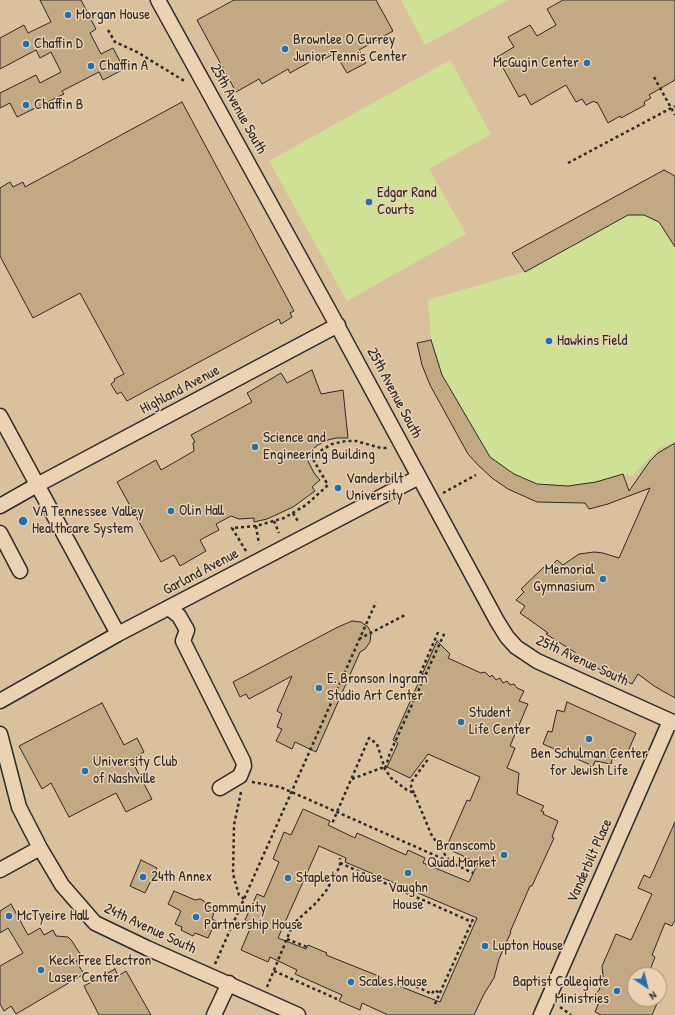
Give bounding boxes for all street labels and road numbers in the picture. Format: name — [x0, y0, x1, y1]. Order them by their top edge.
street label: 25th Avenue South — [206, 61, 270, 157]
street label: 25th Avenue South — [363, 345, 425, 441]
street label: Highland Avenue — [137, 362, 223, 418]
street label: Garland Avenue — [160, 545, 242, 599]
street label: 25th Avenue South — [533, 632, 631, 690]
street label: Vanderbilt Place — [564, 816, 616, 906]
street label: 24th Avenue South — [101, 900, 199, 958]

